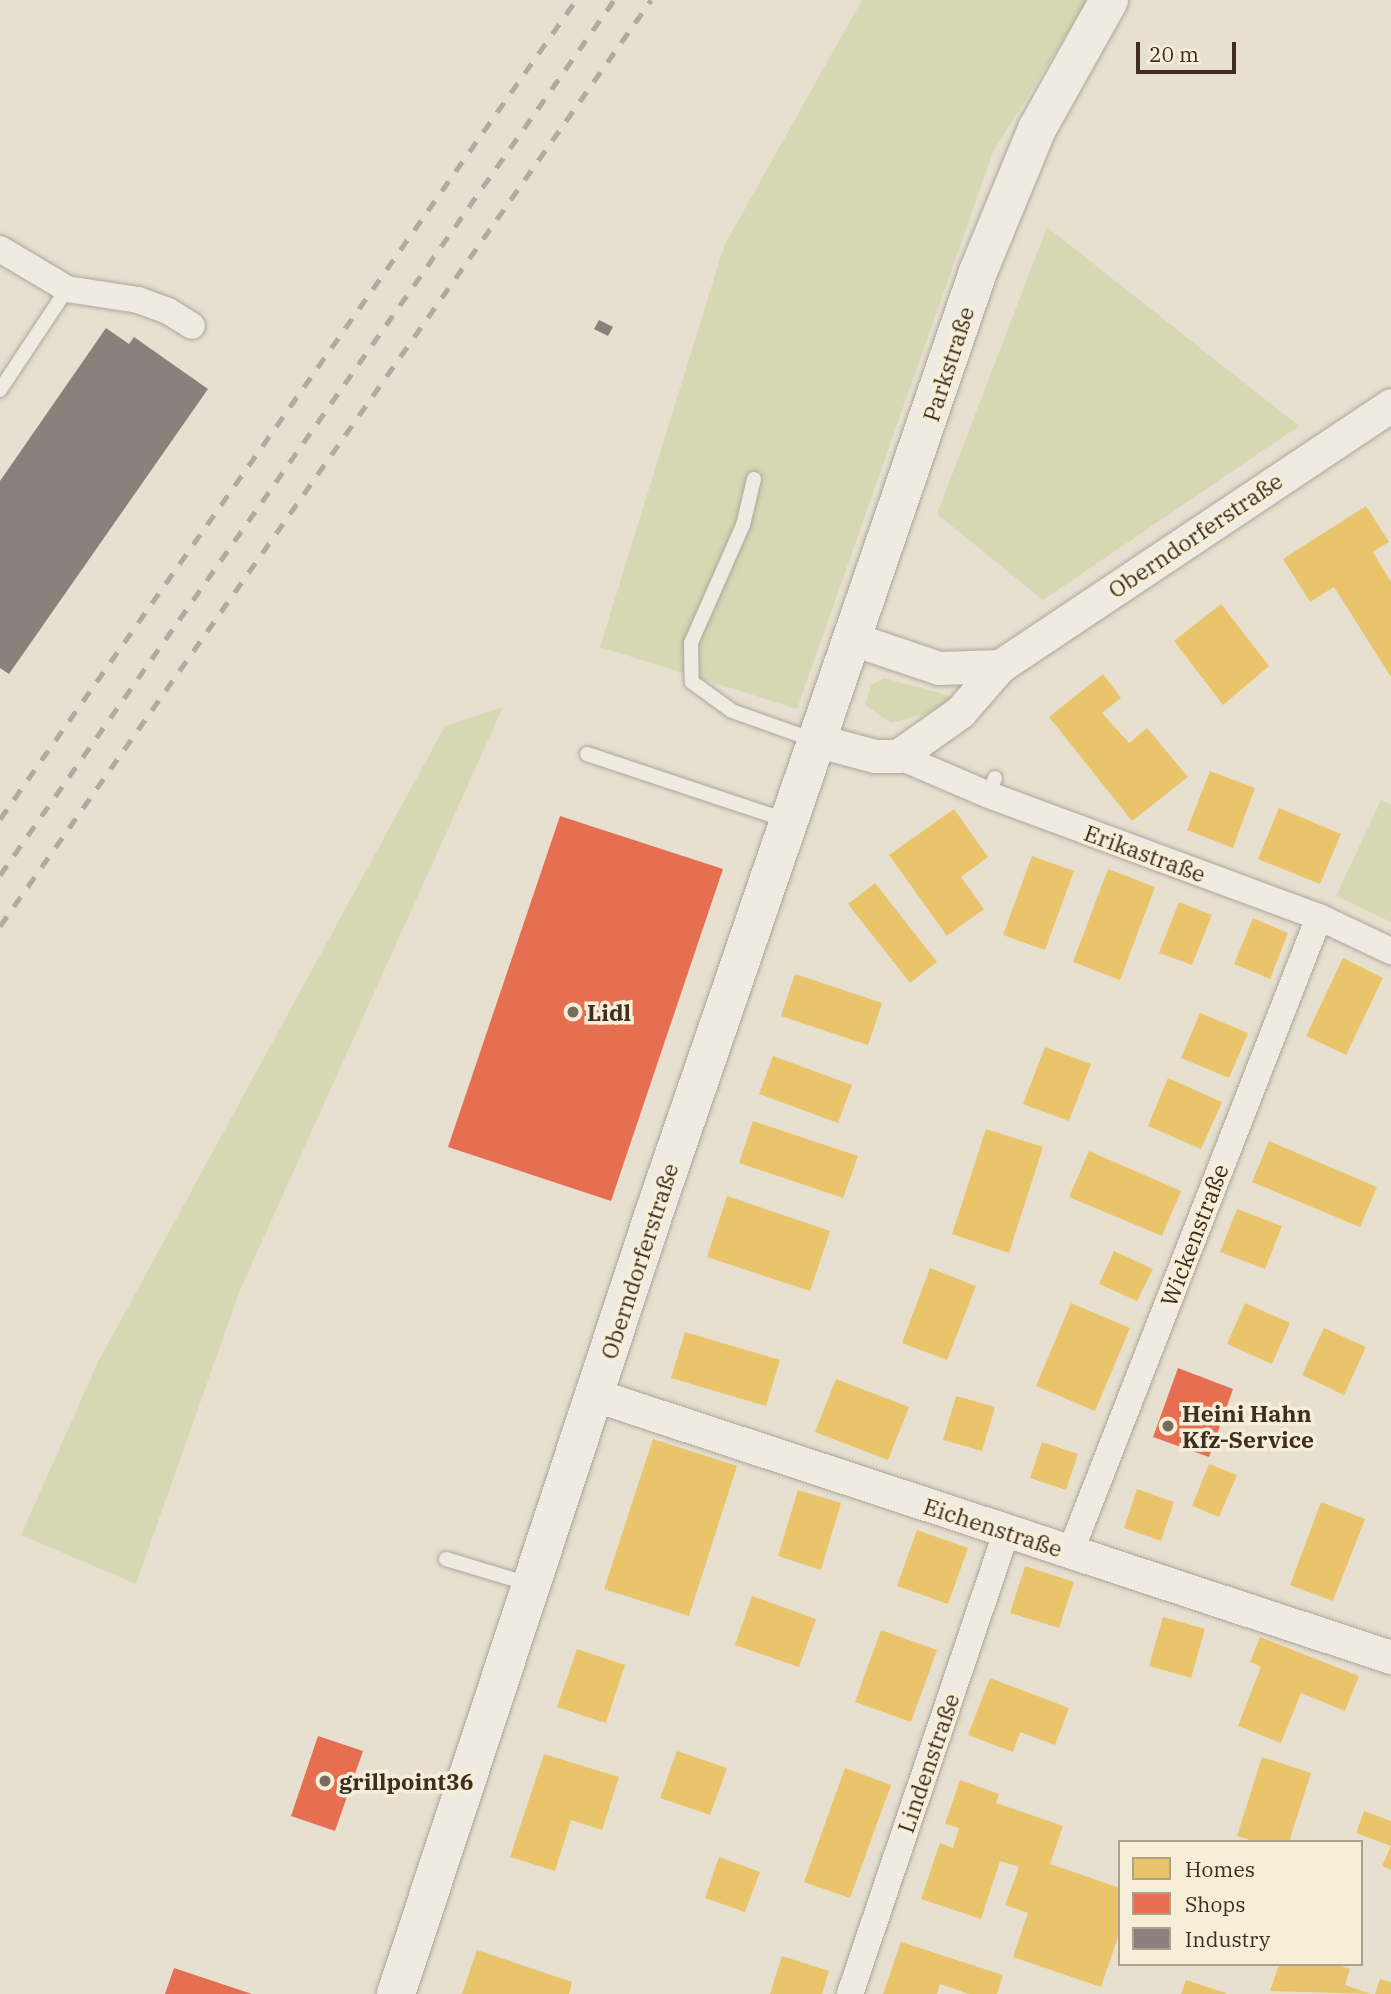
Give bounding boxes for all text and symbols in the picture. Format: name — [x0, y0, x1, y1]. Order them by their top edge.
scale bar — [1139, 28, 1239, 72]
text: 20 m — [1149, 40, 1199, 68]
street label: Parkstraße — [916, 303, 980, 425]
street label: Oberndorferstraße — [1103, 466, 1287, 604]
street label: Erikastraße — [1081, 818, 1209, 888]
place label: Lidl — [587, 998, 631, 1026]
marker: Lidl — [565, 1004, 581, 1020]
street label: Oberndorferstraße — [594, 1160, 684, 1362]
street label: Wickenstraße — [1154, 1160, 1234, 1310]
place label: Heini Hahn Kfz-Service — [1182, 1399, 1314, 1453]
marker: Heini Hahn Kfz-Service — [1160, 1418, 1176, 1434]
street label: Eichenstraße — [920, 1492, 1066, 1562]
street label: Lindenstraße — [891, 1690, 965, 1836]
place label: grillpoint36 — [339, 1767, 474, 1795]
marker: grillpoint36 — [317, 1773, 333, 1789]
legend — [1118, 1840, 1363, 1966]
text: Homes — [1185, 1855, 1255, 1883]
text: Shops — [1185, 1890, 1245, 1918]
text: Industry — [1185, 1925, 1270, 1953]

